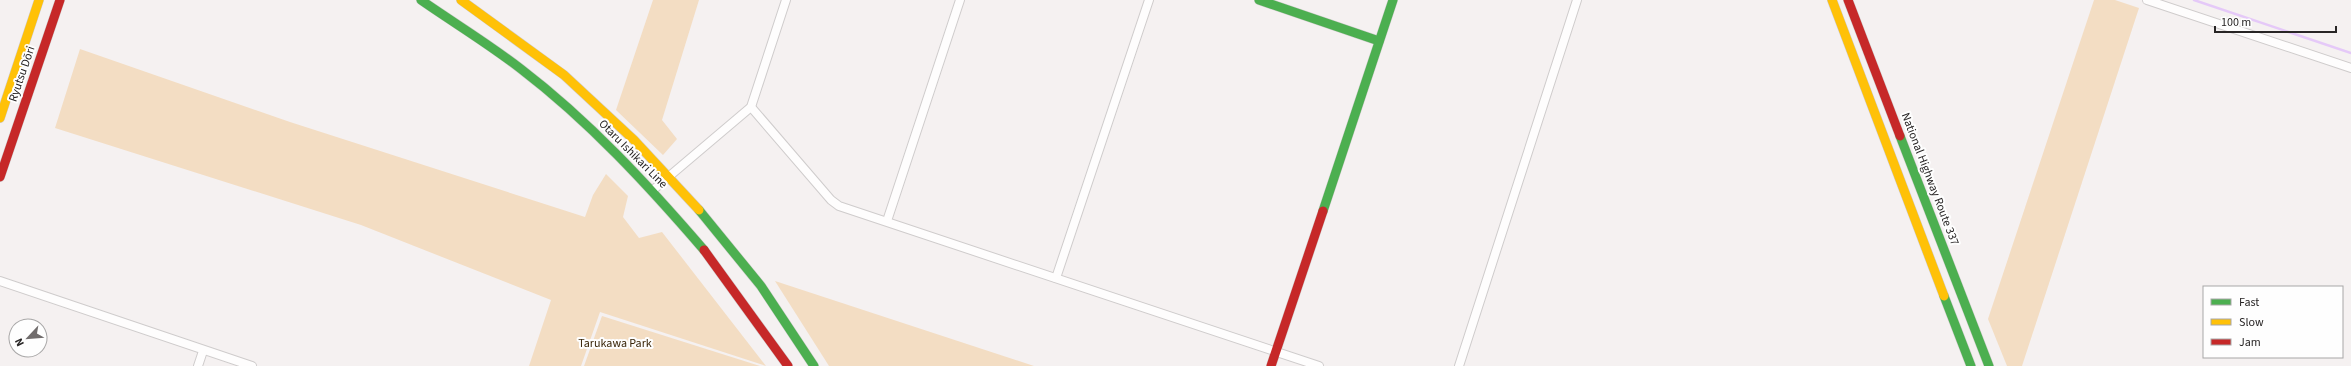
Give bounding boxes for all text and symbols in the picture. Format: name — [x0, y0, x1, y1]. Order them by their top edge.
scale bar — [2215, 8, 2336, 34]
text: 100 m — [2221, 14, 2251, 31]
street label: Ryutsu Dōri — [5, 44, 39, 104]
street label: National Highway Route 337 — [1897, 110, 1963, 248]
street label: Otaru Ishikari Line — [595, 116, 671, 192]
legend — [2203, 286, 2343, 358]
text: Fast — [2239, 294, 2259, 311]
text: Slow — [2239, 314, 2264, 331]
north arrow — [8, 318, 48, 358]
text: Jam — [2239, 334, 2261, 351]
park label: Tarukawa Park — [578, 335, 652, 352]
text: N — [11, 336, 28, 349]

